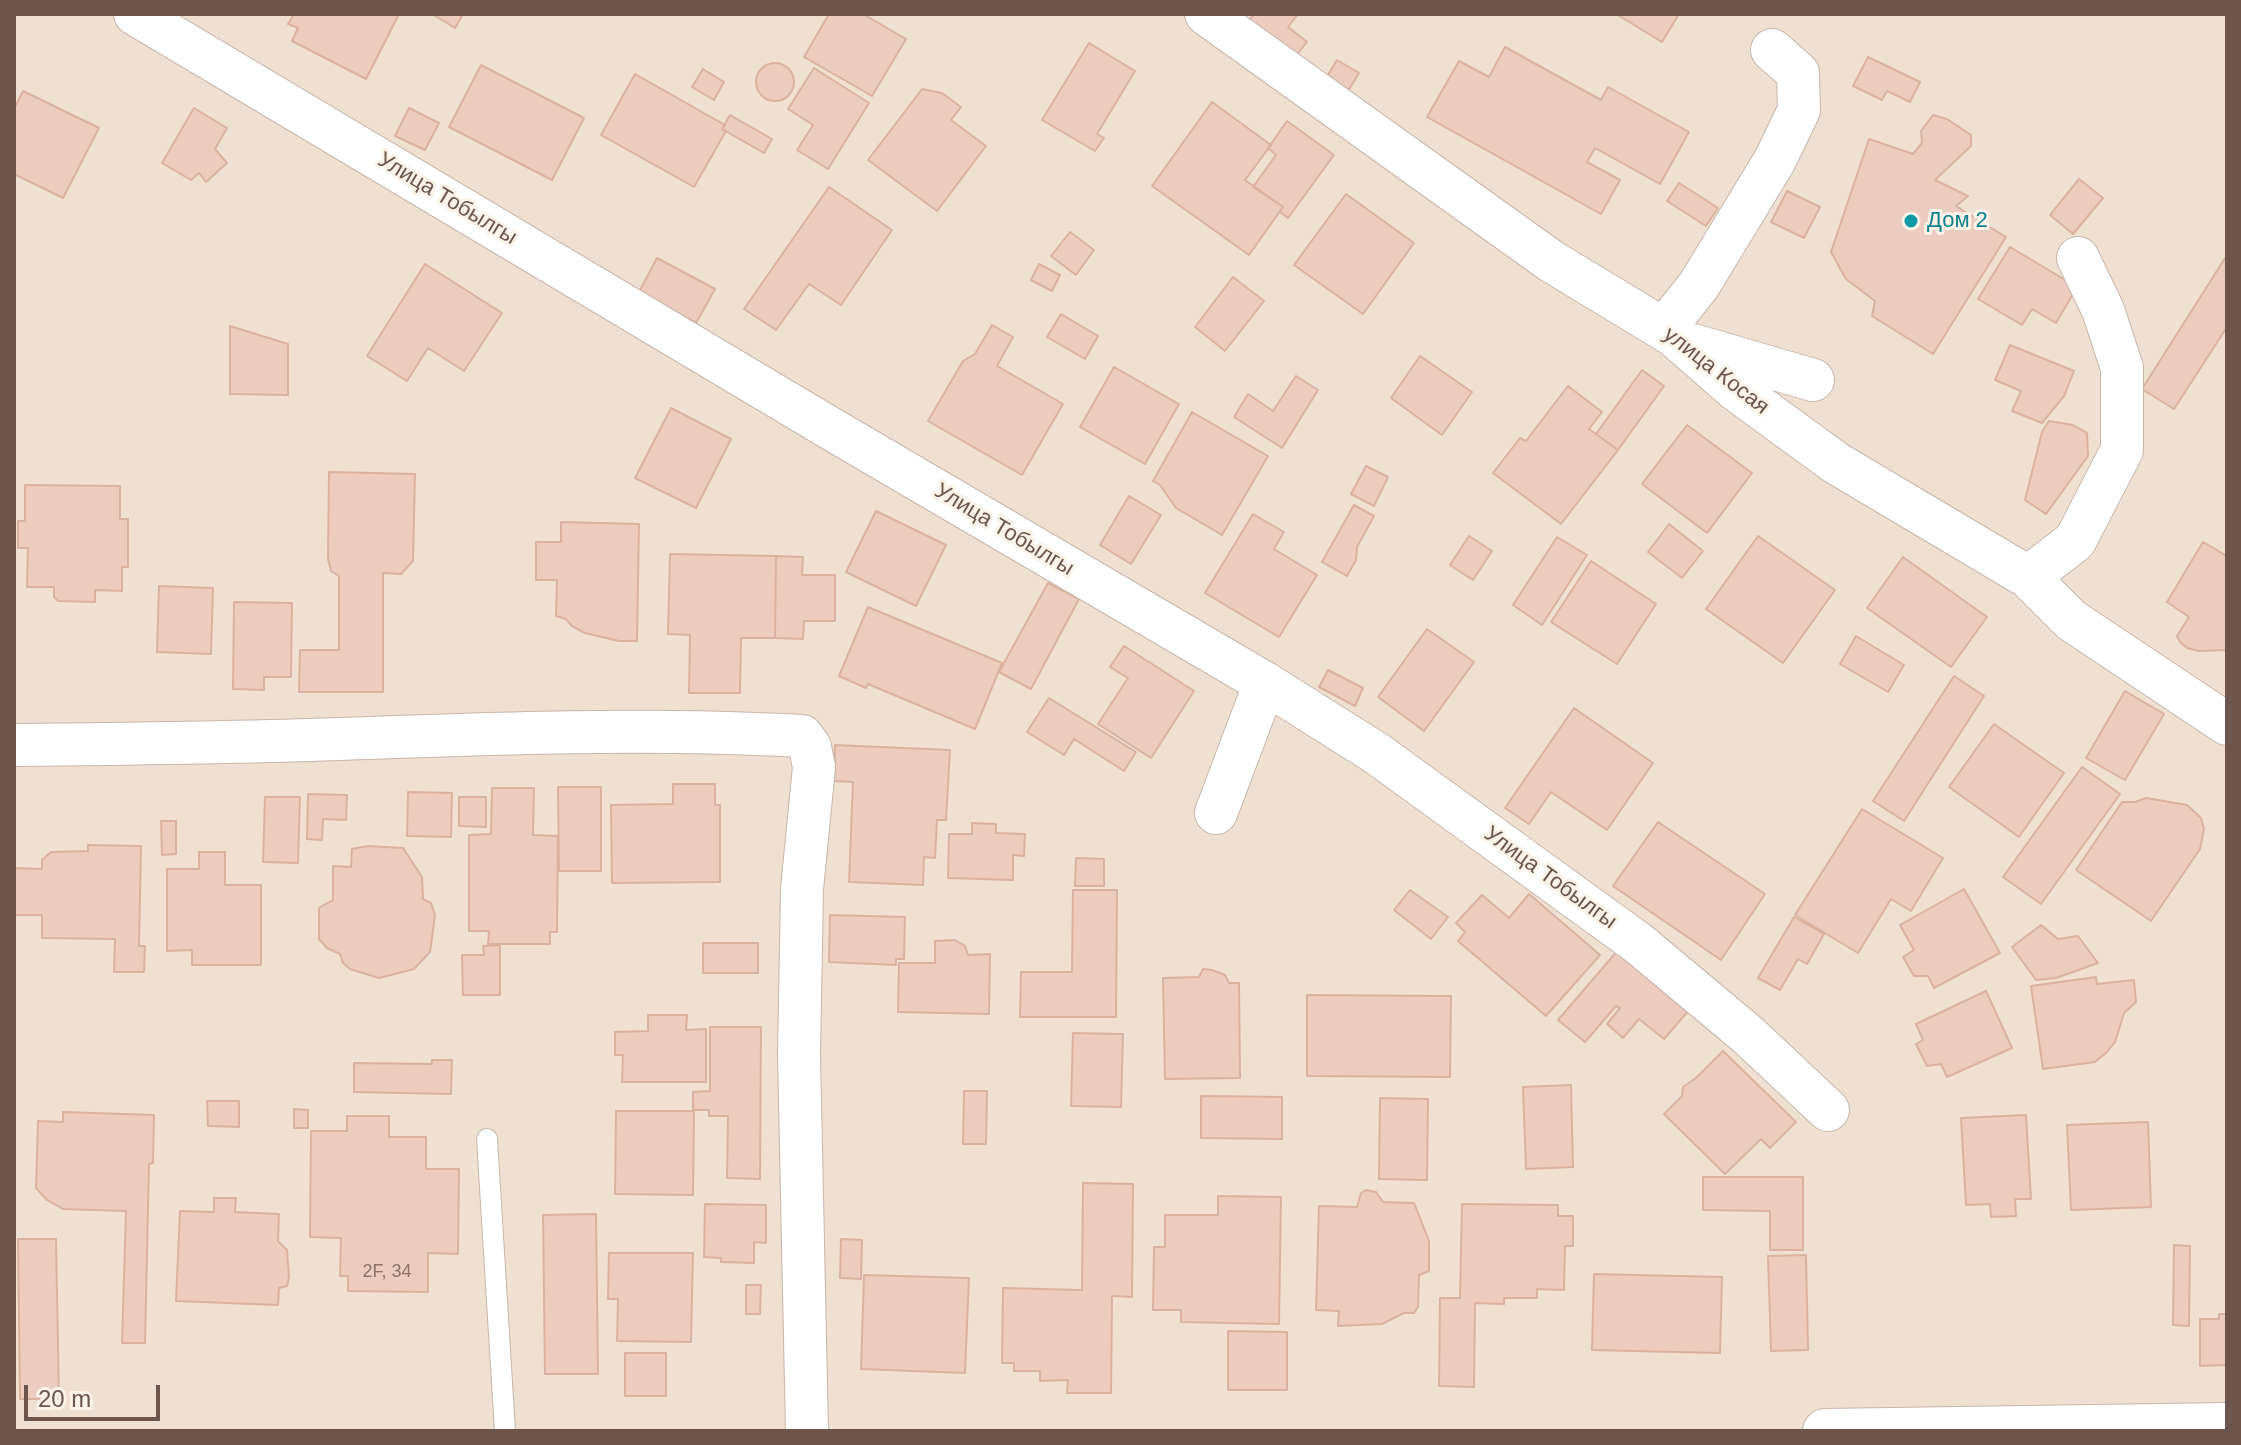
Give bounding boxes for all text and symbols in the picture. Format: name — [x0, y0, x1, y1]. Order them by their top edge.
street label: Улица Тобылгы — [373, 147, 521, 251]
place label: Дом 2 — [1927, 208, 1988, 234]
marker: Дом 2 — [1902, 212, 1920, 230]
street label: улица Косая — [1658, 322, 1774, 420]
street label: Улица Тобылгы — [930, 478, 1078, 582]
street label: Улица Тобылгы — [1478, 821, 1622, 935]
house number: 2F, 34 — [362, 1261, 412, 1283]
scale bar — [28, 1369, 164, 1419]
text: 20 m — [38, 1385, 91, 1412]

